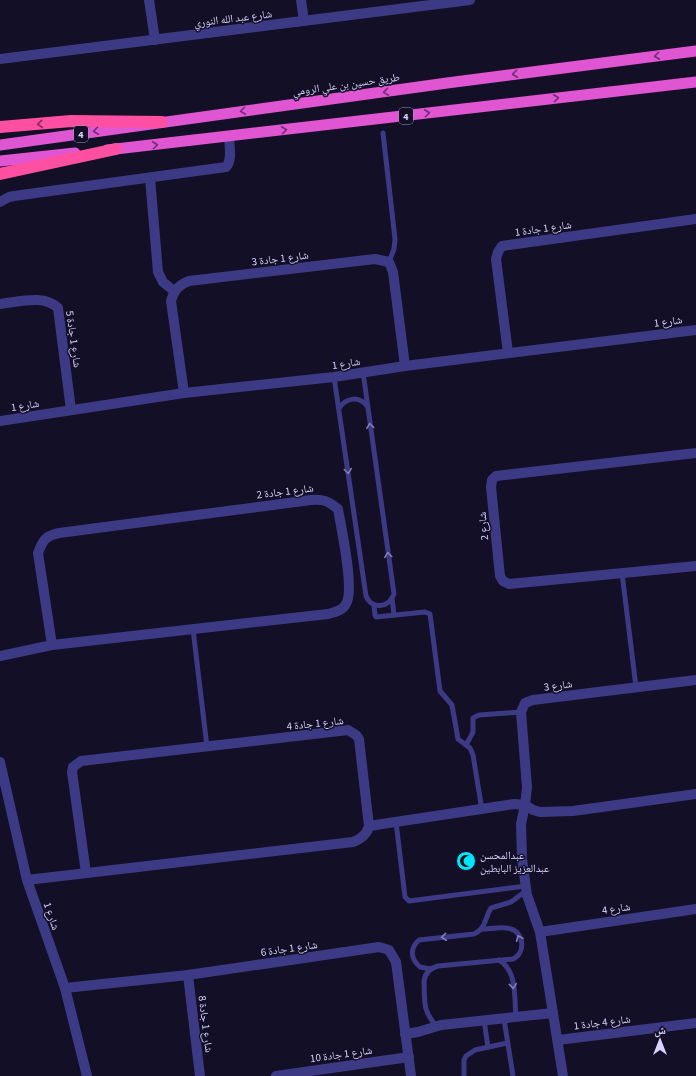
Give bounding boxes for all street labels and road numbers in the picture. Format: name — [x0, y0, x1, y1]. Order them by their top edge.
street label: شارع عبد الله النوري — [193, 6, 273, 32]
street label: طريق حسين بن علي الرومي — [291, 70, 401, 100]
road number: 4 — [399, 108, 413, 124]
road number: 4 — [74, 126, 88, 142]
street label: شارع 1 جادة 1 — [514, 217, 572, 240]
street label: شارع 1 جادة 3 — [251, 248, 309, 269]
street label: شارع 1 جادة 5 — [62, 310, 85, 368]
street label: شارع 1 — [653, 312, 683, 331]
street label: شارع 1 — [331, 354, 361, 373]
street label: شارع 1 — [10, 396, 40, 415]
street label: شارع 1 جادة 2 — [256, 481, 314, 502]
street label: شارع 2 — [475, 511, 492, 541]
street label: شارع 3 — [543, 676, 573, 695]
street label: شارع 1 جادة 4 — [286, 713, 344, 734]
street label: شارع 4 — [601, 899, 631, 918]
street label: شارع 1 — [40, 900, 63, 932]
street label: شارع 1 جادة 6 — [260, 937, 318, 960]
street label: شارع 1 جادة 8 — [195, 995, 216, 1053]
street label: شارع 4 جادة 1 — [573, 1012, 631, 1033]
street label: شارع 1 جادة 10 — [309, 1043, 373, 1066]

